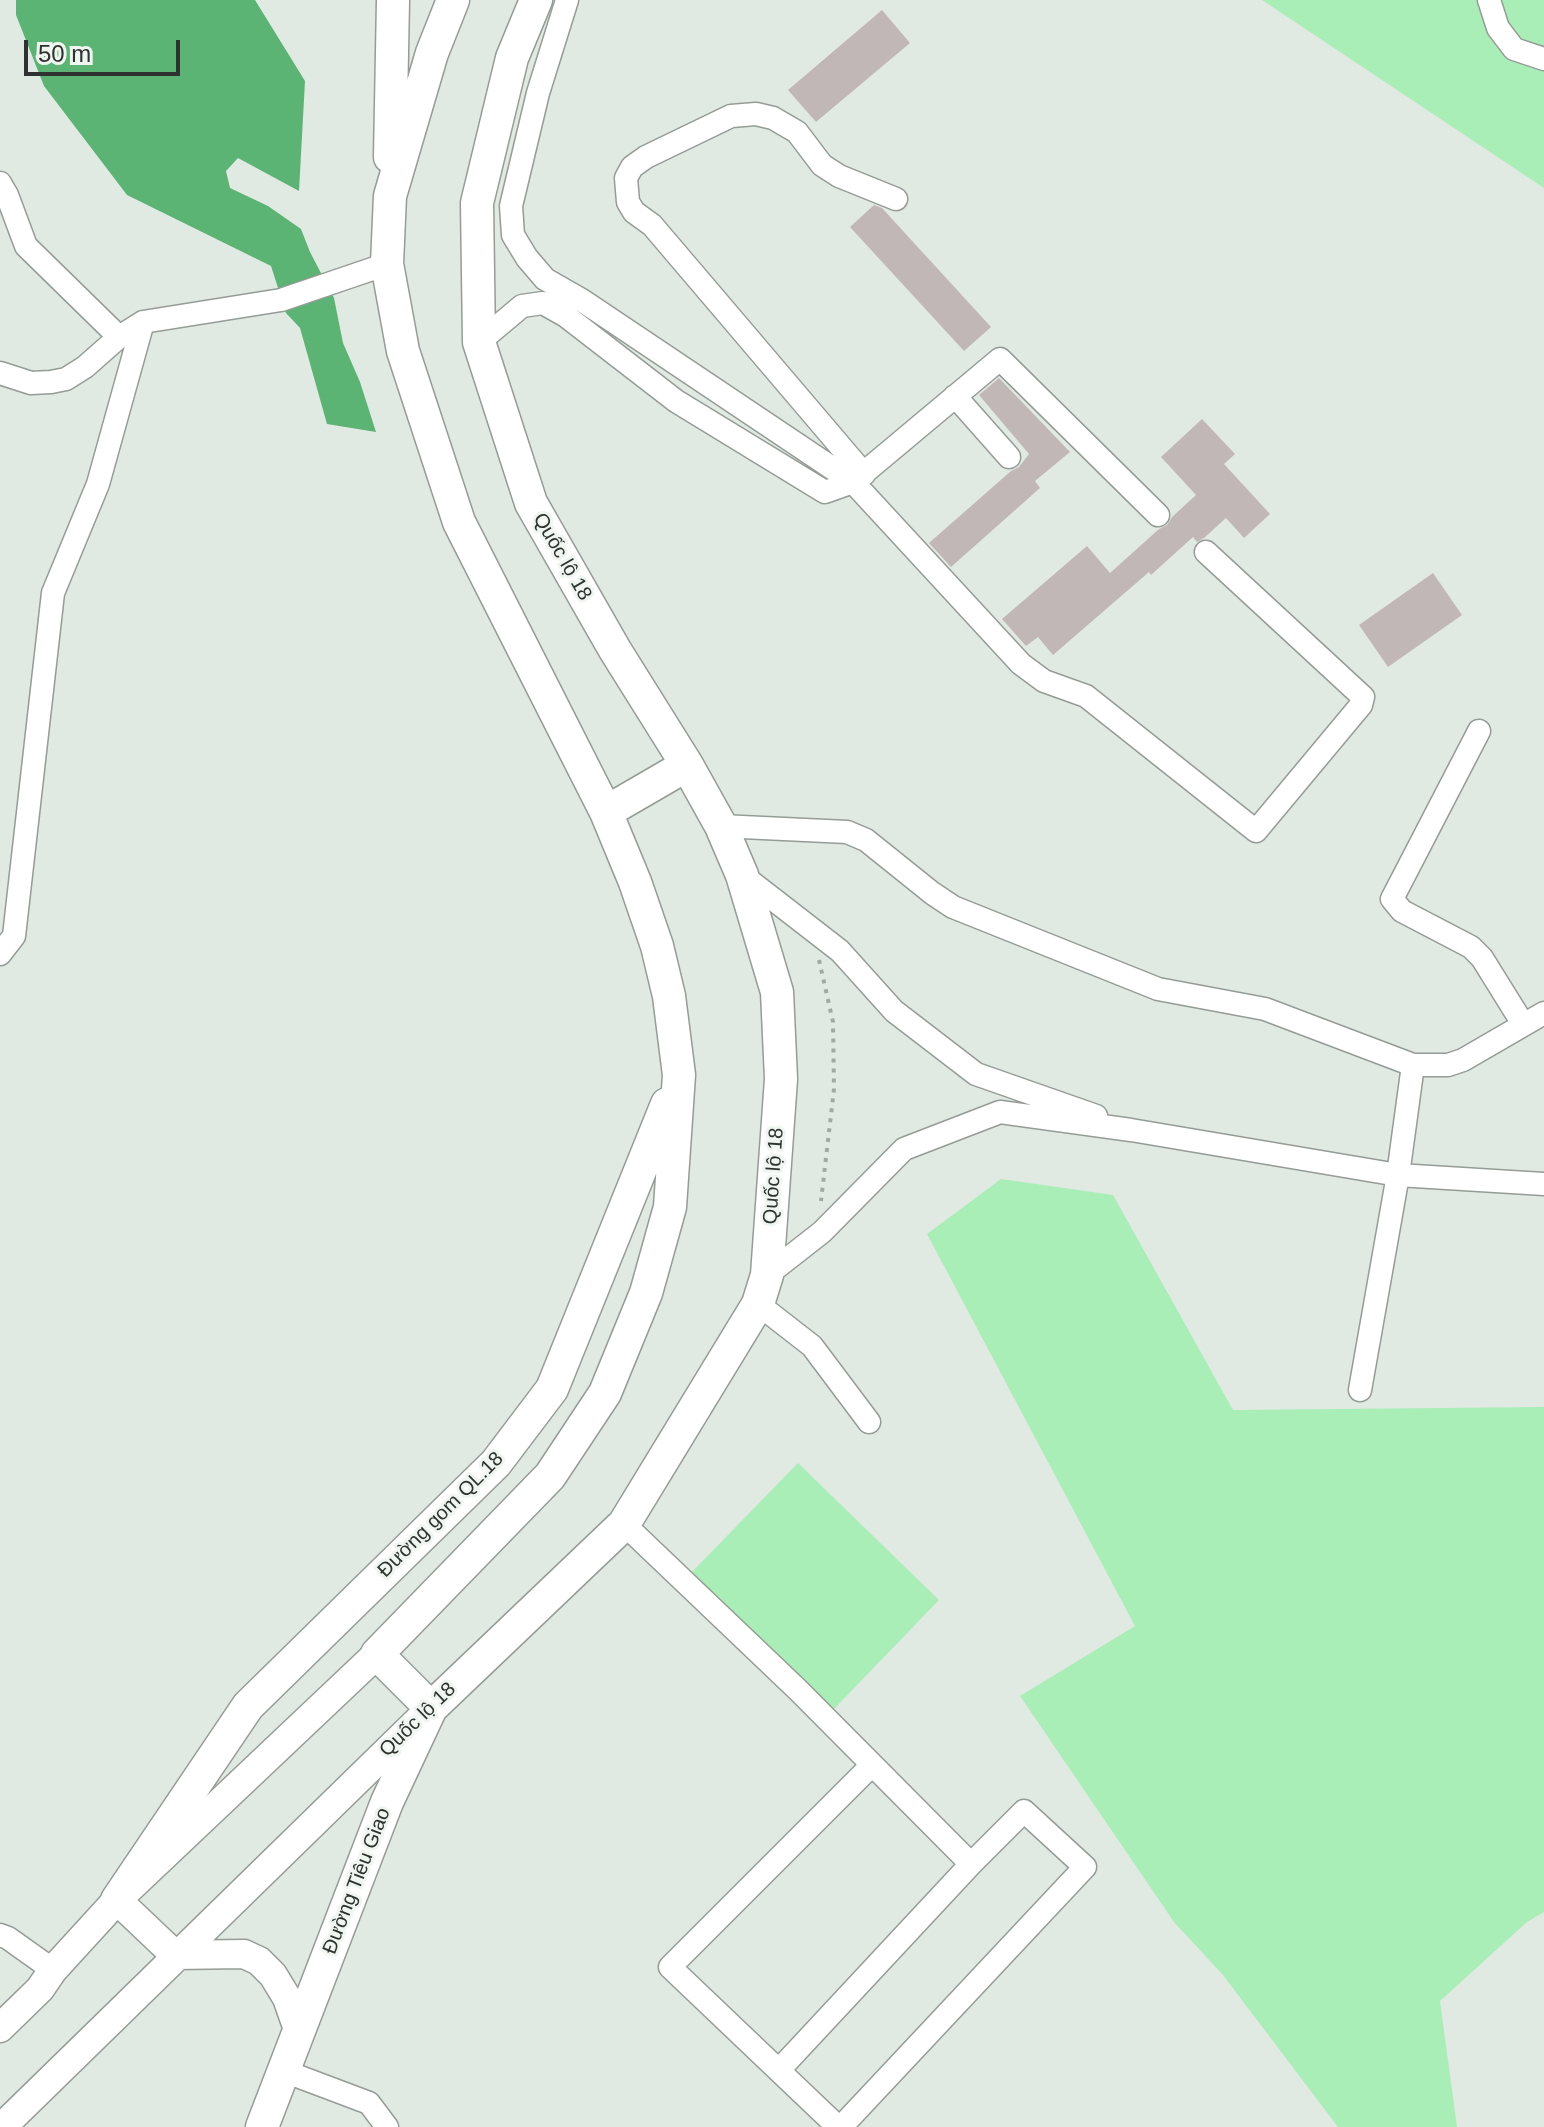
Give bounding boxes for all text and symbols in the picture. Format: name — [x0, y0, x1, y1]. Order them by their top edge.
scale bar — [28, 24, 184, 74]
text: 50 m — [38, 40, 91, 67]
street label: Quốc lộ 18 — [527, 509, 597, 605]
street label: Quốc lộ 18 — [759, 1127, 789, 1225]
street label: Đường gom QL.18 — [373, 1447, 509, 1583]
street label: Quốc lộ 18 — [375, 1678, 461, 1762]
street label: Đường Tiêu Giao — [318, 1804, 396, 1958]

